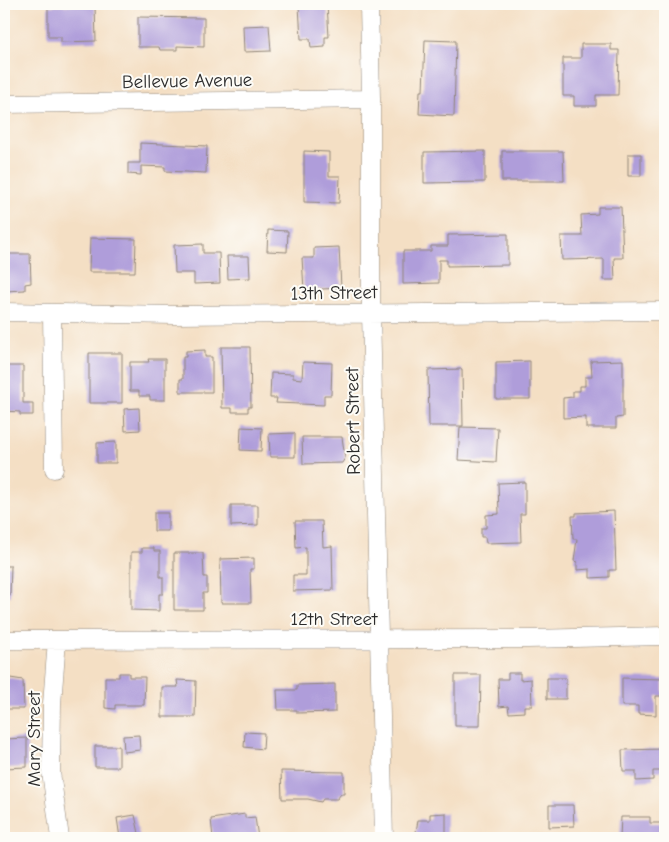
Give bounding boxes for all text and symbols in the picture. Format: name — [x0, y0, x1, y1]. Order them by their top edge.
street label: Bellevue Avenue — [122, 69, 252, 93]
street label: 13th Street — [290, 281, 378, 305]
street label: Robert Street — [341, 366, 365, 475]
street label: 12th Street — [290, 608, 378, 630]
street label: Mary Street — [23, 691, 45, 787]

